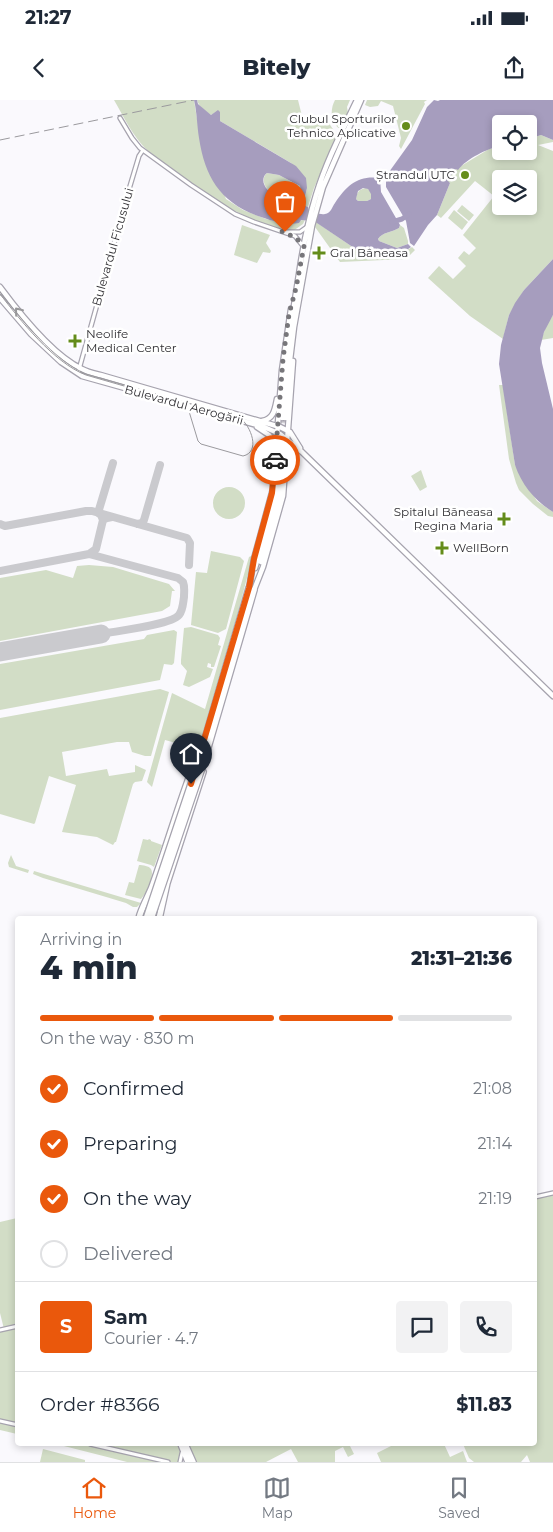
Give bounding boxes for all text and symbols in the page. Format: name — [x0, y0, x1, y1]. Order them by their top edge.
text: 21:27 — [25, 6, 72, 29]
icon: back — [25, 54, 53, 82]
text: Bitely — [243, 54, 310, 81]
icon: share — [500, 54, 528, 82]
place label: Clubul Sporturilor Tehnico Aplicative — [287, 111, 396, 140]
map controls — [492, 115, 537, 215]
button: locate — [492, 115, 537, 160]
marker: Clubul Sporturilor Tehnico Aplicative — [400, 120, 412, 132]
place label: Ștrandul UTC — [376, 167, 455, 182]
marker: Ștrandul UTC — [459, 169, 471, 181]
button: layers — [492, 170, 537, 215]
pin — [264, 181, 306, 232]
street label: Bulevardul Ficusului — [88, 186, 137, 308]
icon: bag — [271, 188, 299, 216]
place label: Gral Băneasa — [330, 245, 408, 260]
marker: Gral Băneasa — [312, 246, 326, 260]
one-way arrow — [16, 308, 24, 317]
place label: Neolife Medical Center — [86, 326, 177, 355]
marker: Neolife Medical Center — [68, 334, 82, 348]
street label: Bulevardul Aerogării — [123, 381, 245, 428]
courier — [250, 435, 300, 485]
icon: car — [261, 446, 289, 474]
place label: Spitalul Băneasa Regina Maria — [394, 504, 493, 533]
marker: Spitalul Băneasa Regina Maria — [497, 512, 511, 526]
place label: WellBorn — [453, 540, 509, 555]
marker: WellBorn — [435, 541, 449, 555]
pin — [170, 733, 212, 784]
icon: home — [177, 740, 205, 768]
text: Arriving in — [40, 930, 122, 949]
text: 21:31–21:36 — [411, 947, 512, 970]
text: 4 min — [40, 948, 137, 987]
text: On the way · 830 m — [40, 1029, 195, 1048]
icon: check — [40, 1075, 68, 1103]
text: Confirmed — [83, 1077, 184, 1100]
text: 21:08 — [473, 1079, 512, 1098]
icon: check — [40, 1130, 68, 1158]
text: Preparing — [83, 1132, 178, 1155]
text: 21:14 — [477, 1134, 512, 1153]
icon: check — [40, 1185, 68, 1213]
text: On the way — [83, 1187, 191, 1210]
text: 21:19 — [478, 1189, 512, 1208]
text: Delivered — [83, 1242, 174, 1265]
button: chat — [396, 1301, 448, 1353]
button: phone — [460, 1301, 512, 1353]
text: Sam — [104, 1306, 148, 1329]
text: S — [60, 1315, 72, 1338]
text: Courier · 4.7 — [104, 1329, 198, 1348]
text: Order #8366 — [40, 1393, 159, 1416]
text: $11.83 — [456, 1393, 512, 1416]
tab: Home — [73, 1474, 116, 1522]
tab: Map — [262, 1474, 293, 1522]
tab: Saved — [438, 1474, 480, 1522]

